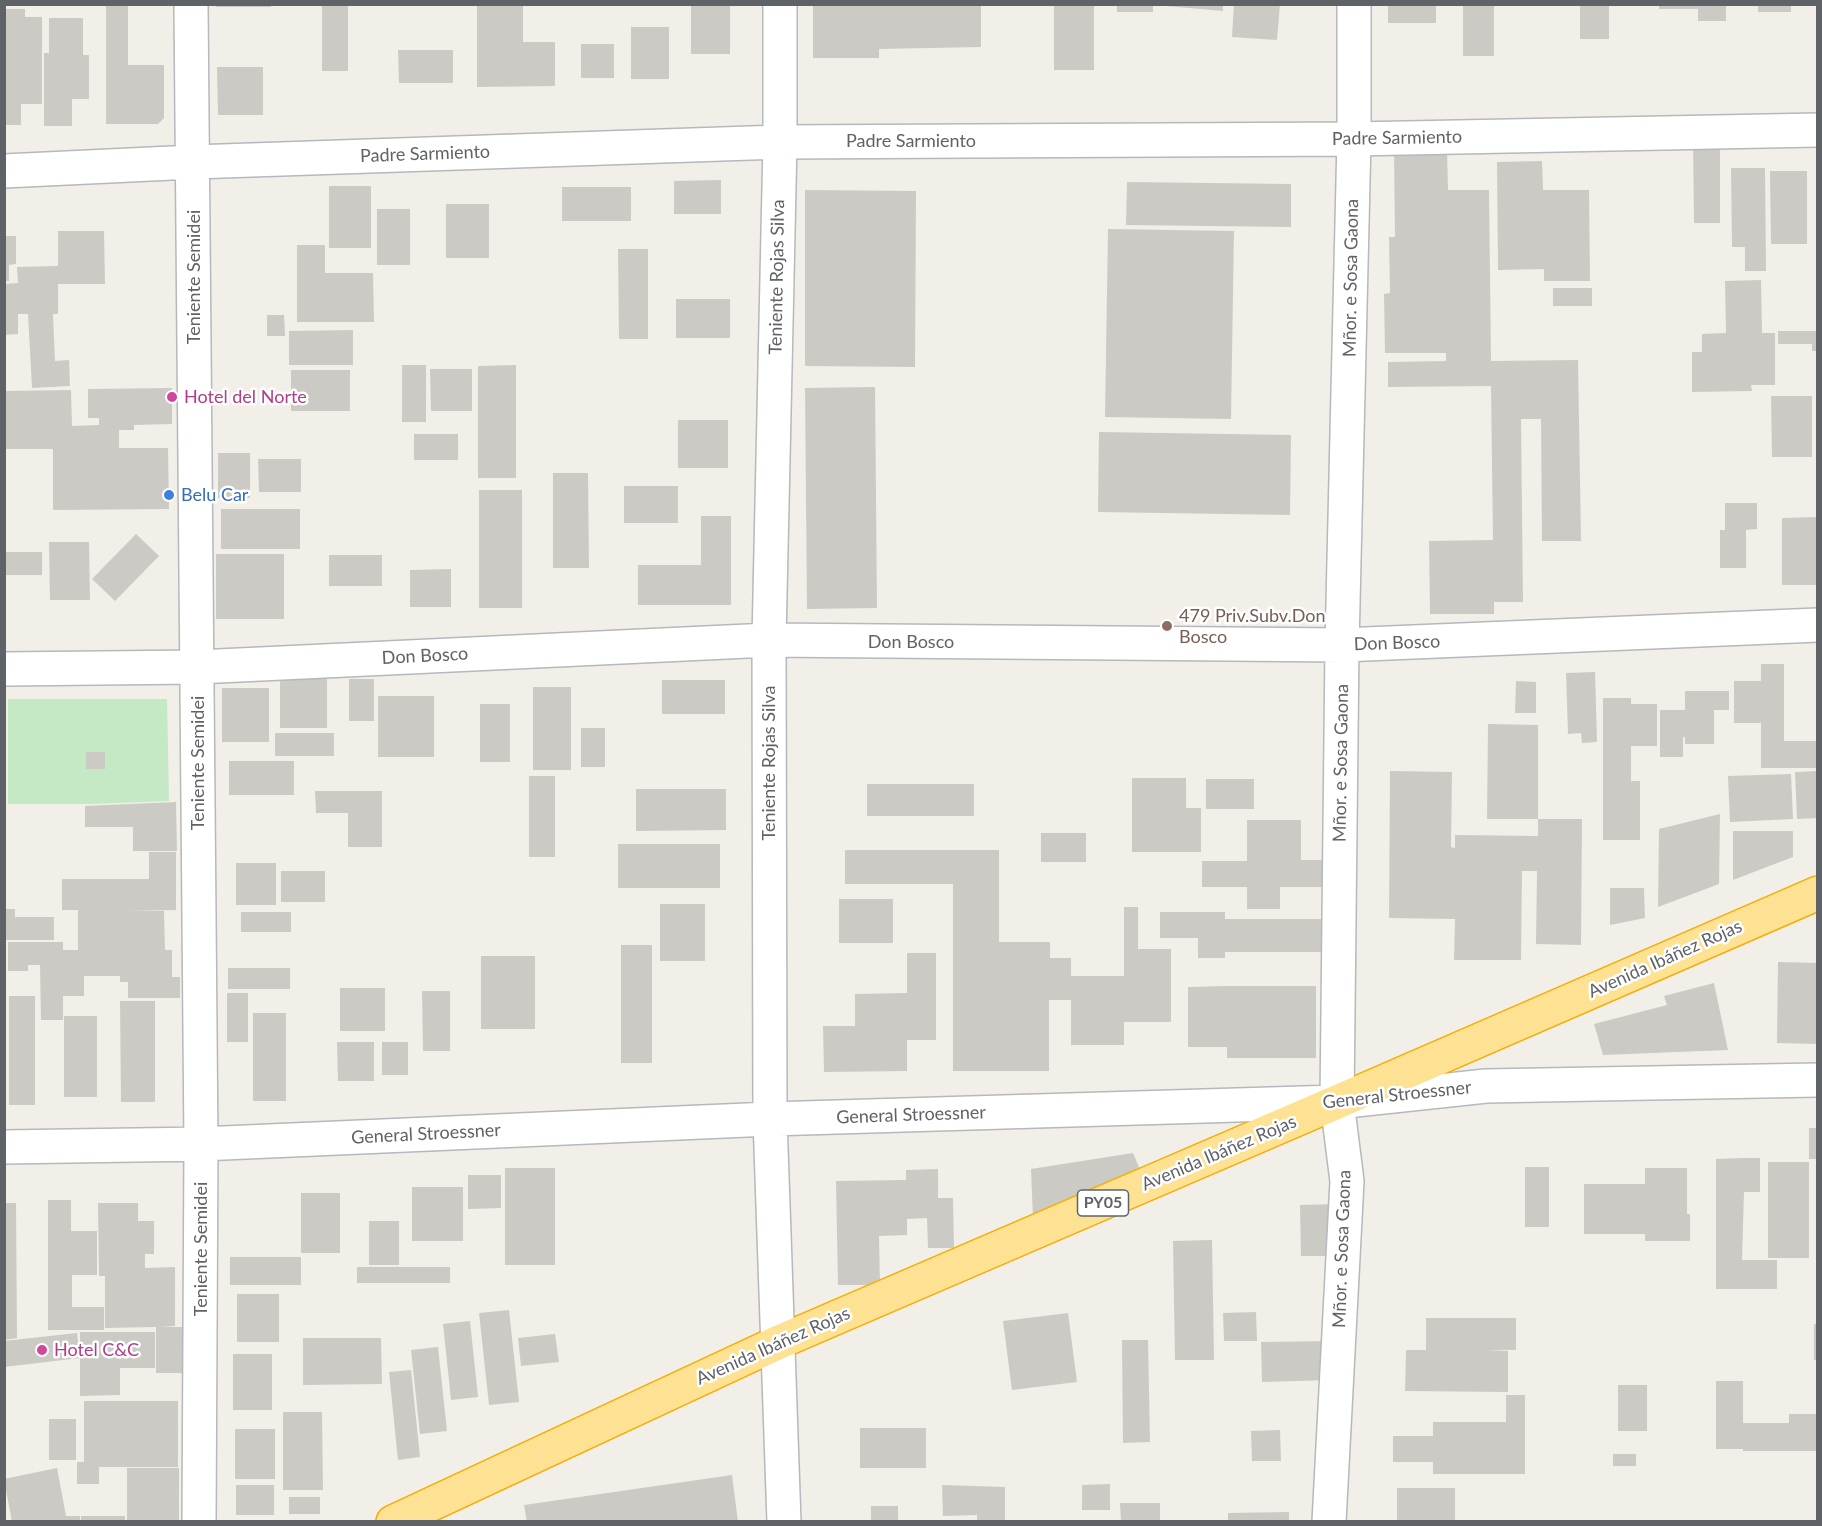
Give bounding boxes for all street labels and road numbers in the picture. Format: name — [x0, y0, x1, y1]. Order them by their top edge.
street label: Padre Sarmiento — [1332, 126, 1462, 150]
street label: Padre Sarmiento — [846, 130, 976, 152]
street label: Padre Sarmiento — [360, 141, 490, 167]
street label: Teniente Rojas Silva — [765, 199, 789, 355]
street label: Mñor. e Sosa Gaona — [1339, 199, 1363, 357]
street label: Teniente Semidei — [183, 210, 205, 344]
street label: Don Bosco — [868, 631, 954, 653]
street label: Don Bosco — [1353, 631, 1441, 655]
street label: Don Bosco — [381, 643, 469, 669]
street label: Mñor. e Sosa Gaona — [1329, 684, 1353, 842]
street label: Teniente Rojas Silva — [758, 685, 780, 841]
street label: Teniente Semidei — [187, 696, 209, 830]
street label: Avenida Ibáñez Rojas — [1585, 915, 1745, 1003]
street label: General Stroessner — [1321, 1076, 1473, 1114]
street label: General Stroessner — [836, 1102, 986, 1128]
street label: Avenida Ibáñez Rojas — [1138, 1111, 1300, 1195]
street label: General Stroessner — [351, 1119, 501, 1149]
street label: Mñor. e Sosa Gaona — [1328, 1170, 1356, 1328]
street label: Teniente Semidei — [190, 1182, 212, 1316]
road number: PY05 — [1078, 1190, 1128, 1216]
street label: Avenida Ibáñez Rojas — [693, 1302, 853, 1390]

